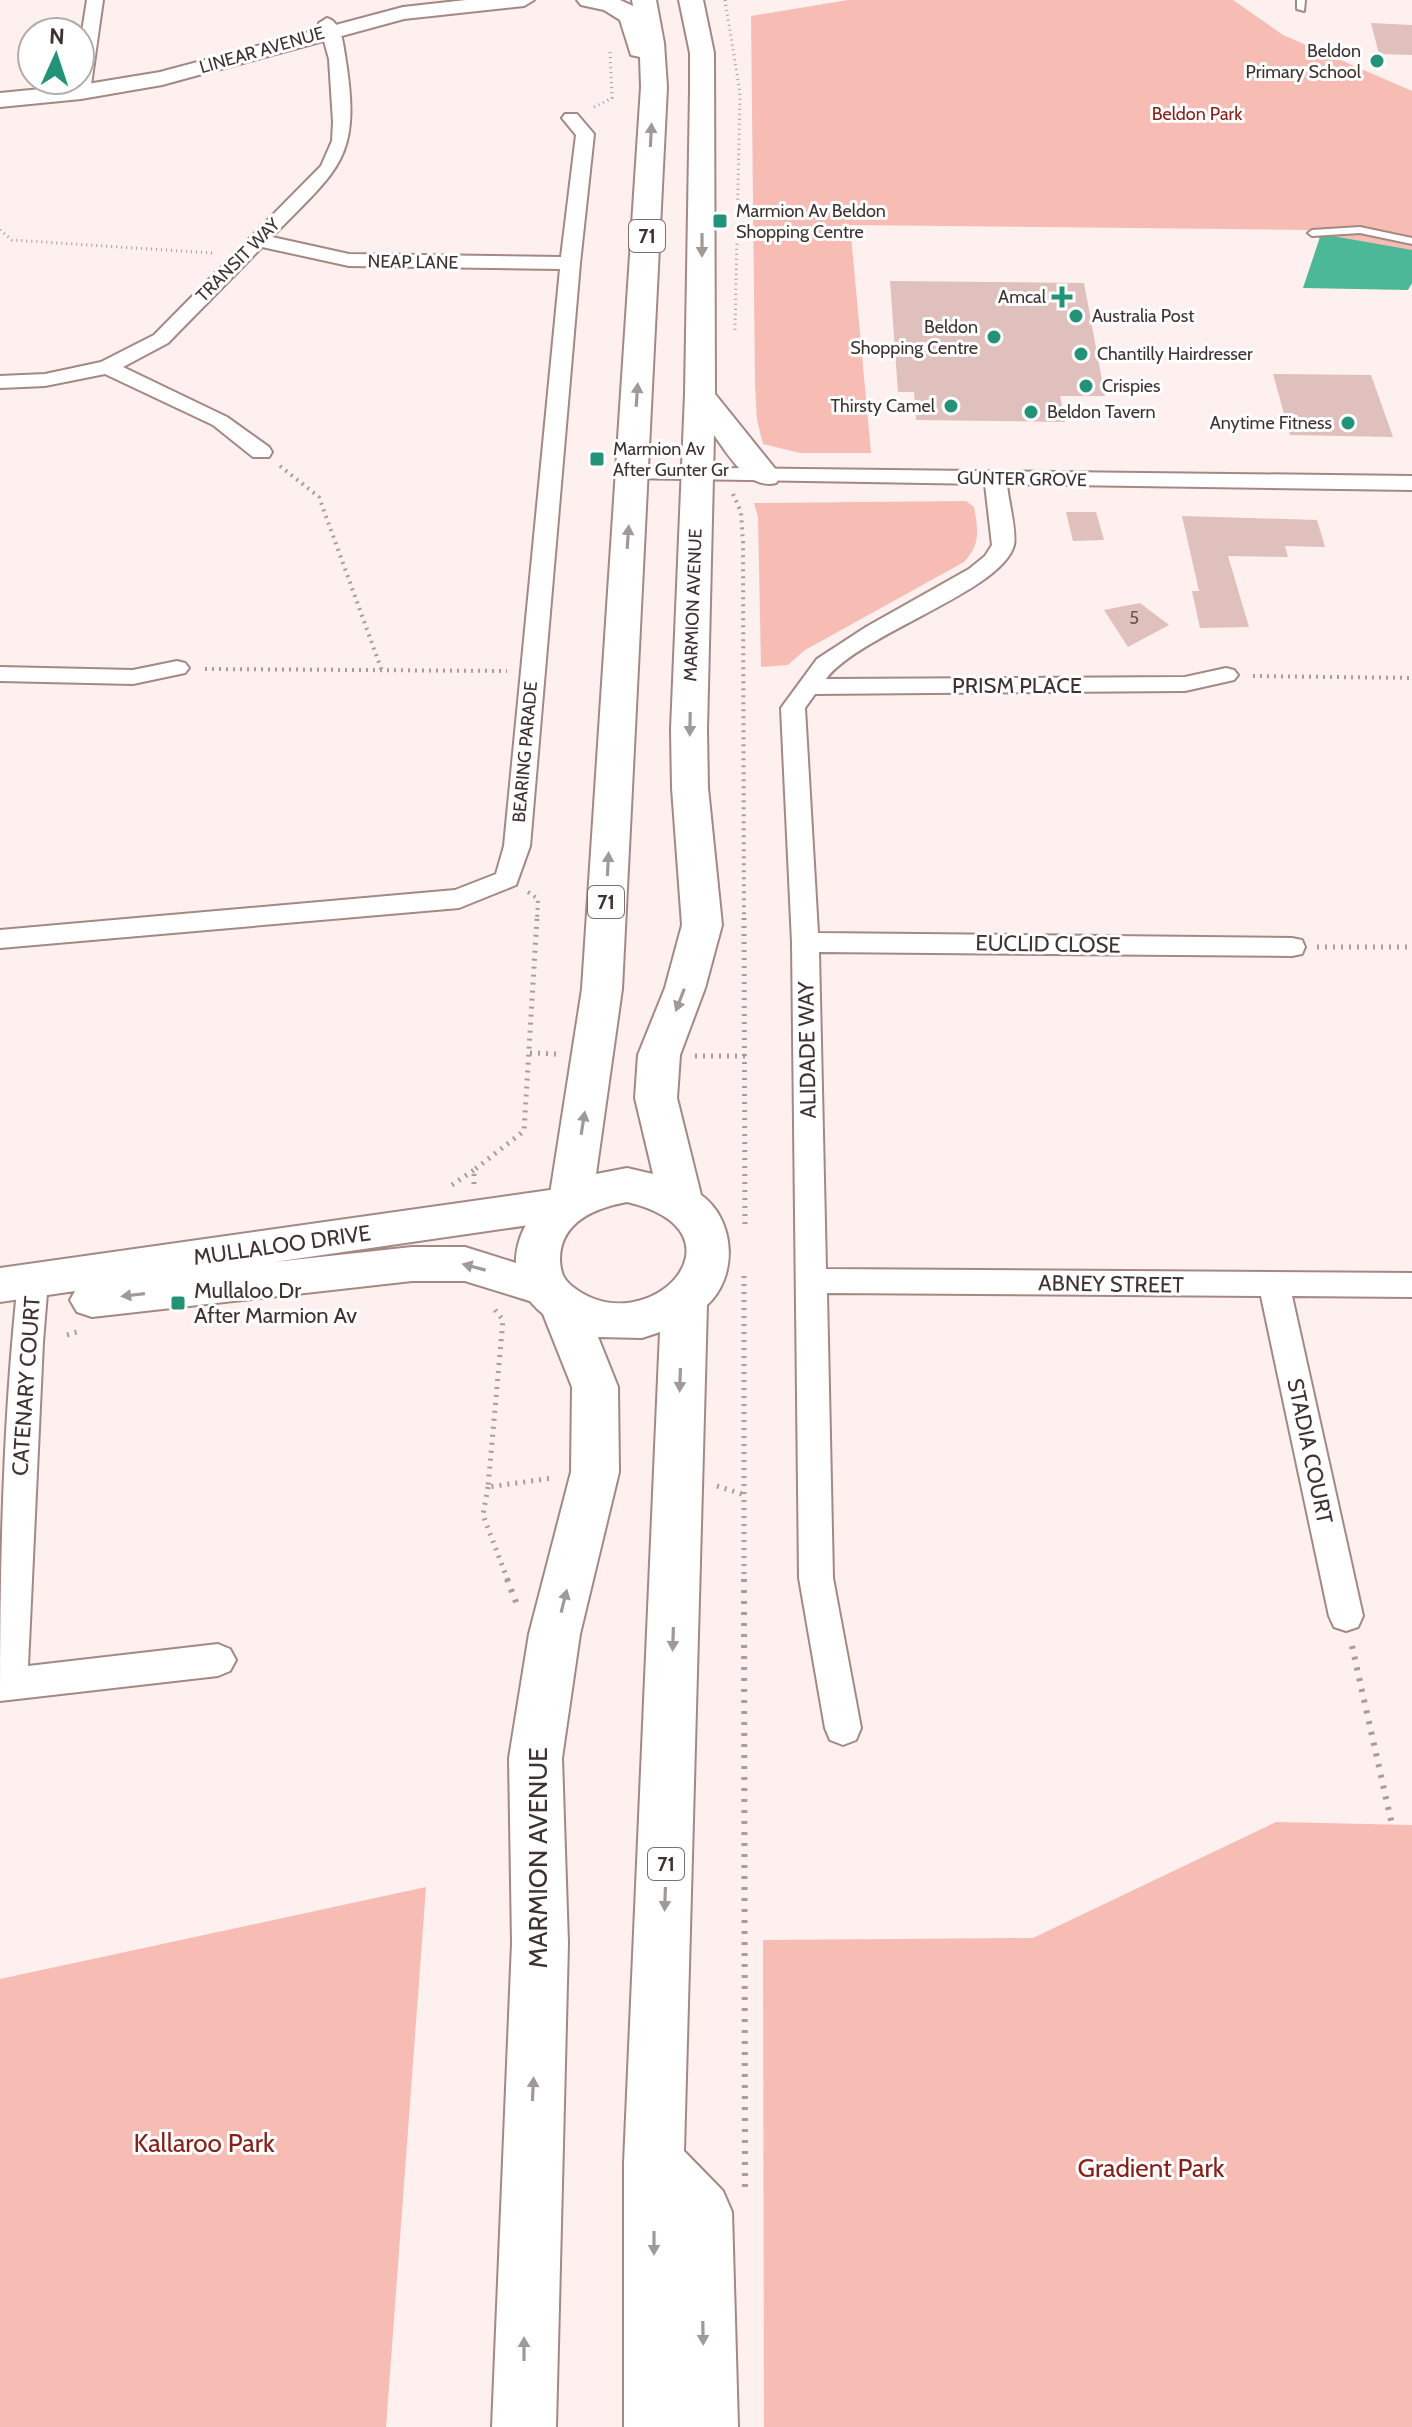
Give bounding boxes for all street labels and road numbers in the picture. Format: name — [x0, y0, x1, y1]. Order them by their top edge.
street label: LINEAR AVENUE — [197, 22, 327, 78]
street label: TRANSIT WAY — [192, 213, 285, 306]
road number: 71 — [629, 220, 665, 252]
street label: NEAP LANE — [367, 250, 459, 274]
street label: GUNTER GROVE — [957, 467, 1087, 491]
street label: MARMION AVENUE — [679, 528, 707, 682]
street label: PRISM PLACE — [952, 672, 1082, 699]
street label: BEARING PARADE — [508, 680, 542, 824]
road number: 71 — [588, 886, 624, 918]
street label: EUCLID CLOSE — [975, 929, 1121, 959]
street label: ALIDADE WAY — [792, 981, 822, 1119]
street label: MULLALOO DRIVE — [191, 1219, 373, 1271]
street label: ABNEY STREET — [1038, 1269, 1184, 1299]
street label: CATENARY COURT — [6, 1295, 46, 1477]
street label: STADIA COURT — [1281, 1376, 1339, 1526]
street label: MARMION AVENUE — [522, 1747, 554, 1969]
road number: 71 — [648, 1848, 684, 1880]

